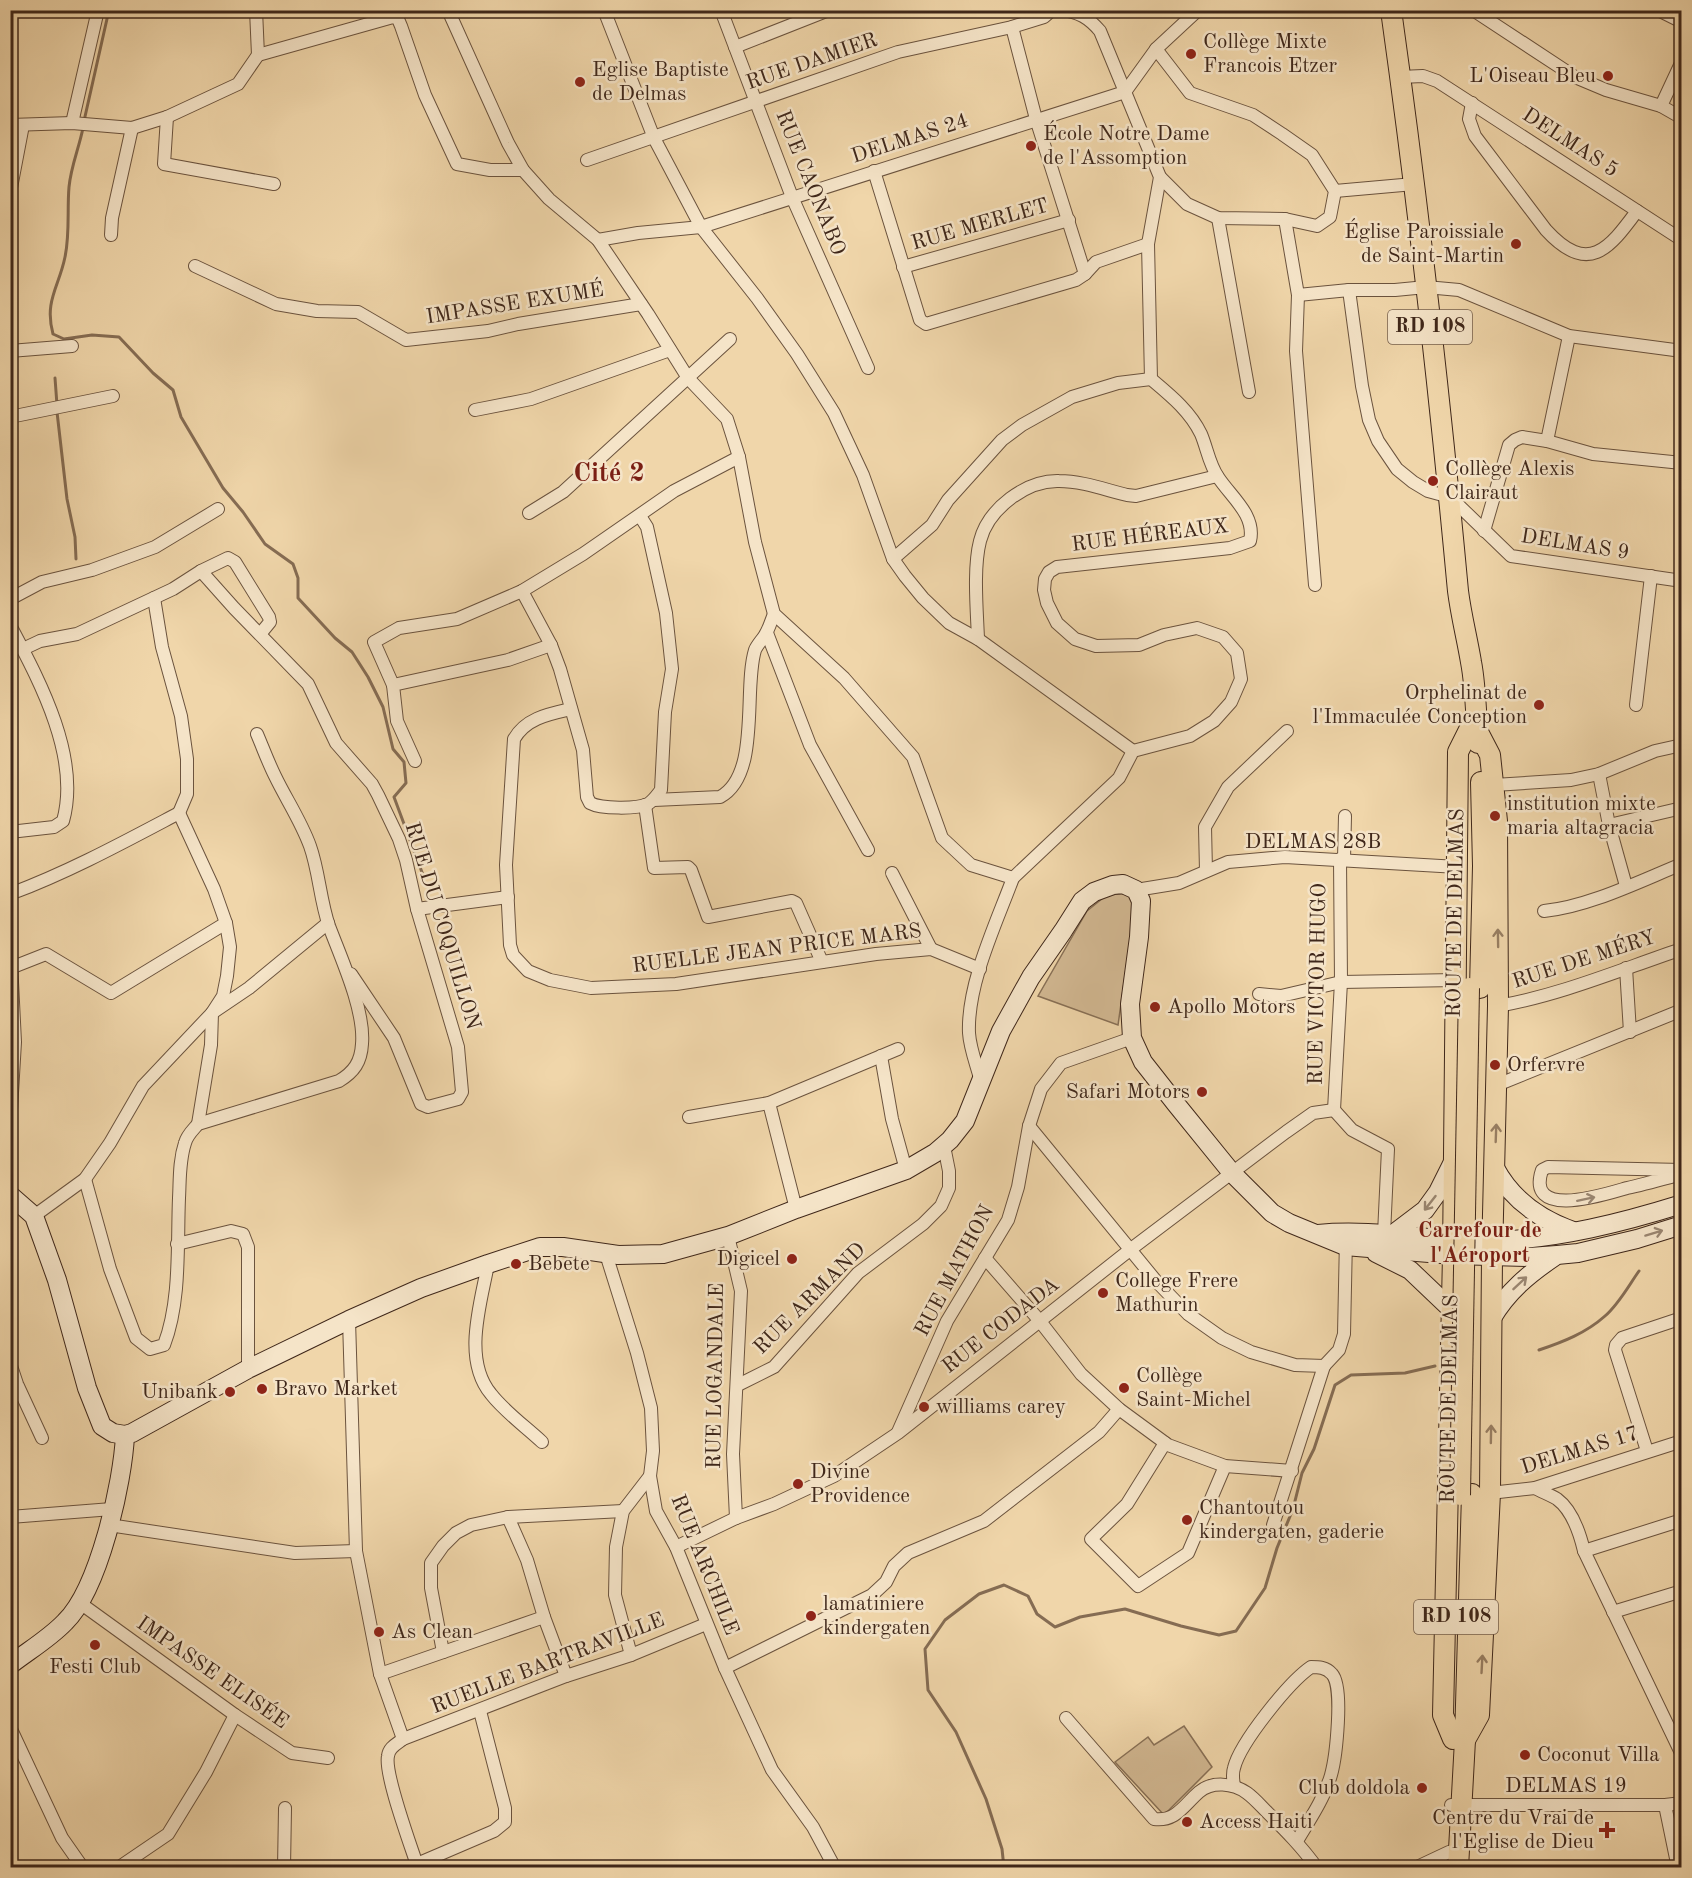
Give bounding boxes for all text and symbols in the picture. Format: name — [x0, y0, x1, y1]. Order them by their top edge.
street label: RUE DAMIER — [744, 30, 880, 94]
place label: Collège Mixte Francois Etzer — [1203, 32, 1337, 77]
marker: Collège Mixte Francois Etzer — [1184, 47, 1198, 61]
place label: Eglise Baptiste de Delmas — [592, 60, 729, 105]
place label: L'Oiseau Bleu — [1469, 66, 1596, 87]
marker: L'Oiseau Bleu — [1601, 69, 1615, 83]
marker: Eglise Baptiste de Delmas — [573, 75, 587, 89]
street label: DELMAS 5 — [1518, 104, 1622, 182]
street label: RUE CAONABO — [771, 107, 849, 259]
street label: DELMAS 24 — [849, 110, 971, 168]
place label: École Notre Dame de l'Assomption — [1043, 120, 1209, 169]
marker: École Notre Dame de l'Assomption — [1024, 139, 1038, 153]
street label: RUE MERLET — [909, 195, 1051, 255]
place label: Église Paroissiale de Saint-Martin — [1344, 218, 1504, 267]
marker: Église Paroissiale de Saint-Martin — [1509, 237, 1523, 251]
street label: IMPASSE EXUMÉ — [424, 276, 605, 328]
road number: RD 108 — [1388, 310, 1472, 344]
place label: Collège Alexis Clairaut — [1445, 459, 1574, 504]
district label: Cité 2 — [573, 460, 645, 487]
marker: Collège Alexis Clairaut — [1426, 474, 1440, 488]
street label: RUE HÉREAUX — [1070, 512, 1230, 556]
street label: DELMAS 9 — [1519, 526, 1631, 564]
place label: Orphelinat de l'Immaculée Conception — [1313, 683, 1527, 728]
marker: Orphelinat de l'Immaculée Conception — [1532, 698, 1546, 712]
place label: institution mixte maria altagracia — [1507, 794, 1656, 839]
street label: ROUTE DE DELMAS — [1444, 808, 1468, 1018]
marker: institution mixte maria altagracia — [1488, 809, 1502, 823]
street label: RUE DU COQUILLON — [400, 820, 484, 1032]
street label: DELMAS 28B — [1245, 832, 1381, 853]
street label: RUE VICTOR HUGO — [1306, 883, 1330, 1085]
street label: RUELLE JEAN PRICE MARS — [631, 921, 923, 977]
street label: RUE DE MÉRY — [1509, 923, 1658, 993]
one-way arrow — [1492, 929, 1504, 949]
place label: Apollo Motors — [1167, 997, 1295, 1018]
marker: Apollo Motors — [1148, 1000, 1162, 1014]
place label: Orfervre — [1507, 1055, 1585, 1076]
marker: Orfervre — [1488, 1058, 1502, 1072]
place label: Safari Motors — [1066, 1082, 1190, 1103]
marker: Safari Motors — [1195, 1085, 1209, 1099]
one-way arrow — [1490, 1124, 1501, 1144]
one-way arrow — [1575, 1193, 1595, 1204]
one-way arrow — [1423, 1195, 1436, 1211]
street label: RUE MATHON — [912, 1202, 998, 1340]
district label: Carrefour de l'Aéroport — [1418, 1220, 1542, 1267]
one-way arrow — [1645, 1227, 1664, 1238]
street label: RUE ARMAND — [750, 1239, 870, 1359]
place label: Digicel — [716, 1249, 780, 1270]
marker: Digicel — [785, 1252, 799, 1266]
place label: Bebete — [528, 1254, 590, 1275]
marker: Bebete — [509, 1257, 523, 1271]
place label: College Frere Mathurin — [1115, 1271, 1238, 1316]
street label: RUE CODADA — [939, 1274, 1063, 1378]
one-way arrow — [1513, 1276, 1528, 1290]
street label: RUE LOGANDALE — [704, 1283, 728, 1469]
marker: College Frere Mathurin — [1096, 1286, 1110, 1300]
street label: ROUTE DE DELMAS — [1438, 1294, 1462, 1504]
place label: Collège Saint-Michel — [1136, 1366, 1251, 1411]
place label: Bravo Market — [274, 1379, 398, 1400]
marker: Collège Saint-Michel — [1117, 1381, 1131, 1395]
place label: Unibank — [141, 1382, 218, 1403]
marker: Bravo Market — [255, 1382, 269, 1396]
marker: Unibank — [223, 1385, 237, 1399]
place label: williams carey — [936, 1397, 1066, 1418]
marker: williams carey — [917, 1400, 931, 1414]
street label: DELMAS 17 — [1519, 1423, 1641, 1479]
one-way arrow — [1485, 1425, 1496, 1445]
place label: Divine Providence — [810, 1462, 910, 1507]
marker: Divine Providence — [791, 1477, 805, 1491]
street label: RUE ARCHILE — [666, 1492, 742, 1638]
place label: Chantoutou kindergaten, gaderie — [1199, 1498, 1384, 1543]
marker: Chantoutou kindergaten, gaderie — [1180, 1513, 1194, 1527]
place label: lamatiniere kindergaten — [823, 1594, 930, 1639]
road number: RD 108 — [1414, 1600, 1498, 1634]
marker: lamatiniere kindergaten — [804, 1609, 818, 1623]
street label: IMPASSE ELISÉE — [132, 1610, 294, 1733]
street label: RUELLE BARTRAVILLE — [428, 1610, 668, 1718]
place label: As Clean — [391, 1622, 473, 1643]
marker: As Clean — [372, 1625, 386, 1639]
marker: Festi Club — [88, 1638, 102, 1652]
one-way arrow — [1476, 1655, 1487, 1675]
place label: Festi Club — [49, 1657, 141, 1678]
place label: Coconut Villa — [1537, 1745, 1660, 1766]
marker: Coconut Villa — [1518, 1748, 1532, 1762]
street label: DELMAS 19 — [1505, 1776, 1627, 1797]
place label: Club doldola — [1298, 1778, 1410, 1799]
marker: Club doldola — [1415, 1781, 1429, 1795]
place label: Centre du Vrai de l'Eglise de Dieu — [1432, 1808, 1594, 1853]
place label: Access Haiti — [1199, 1812, 1313, 1833]
marker: Access Haiti — [1180, 1815, 1194, 1829]
marker: Centre du Vrai de l'Eglise de Dieu — [1598, 1821, 1616, 1839]

